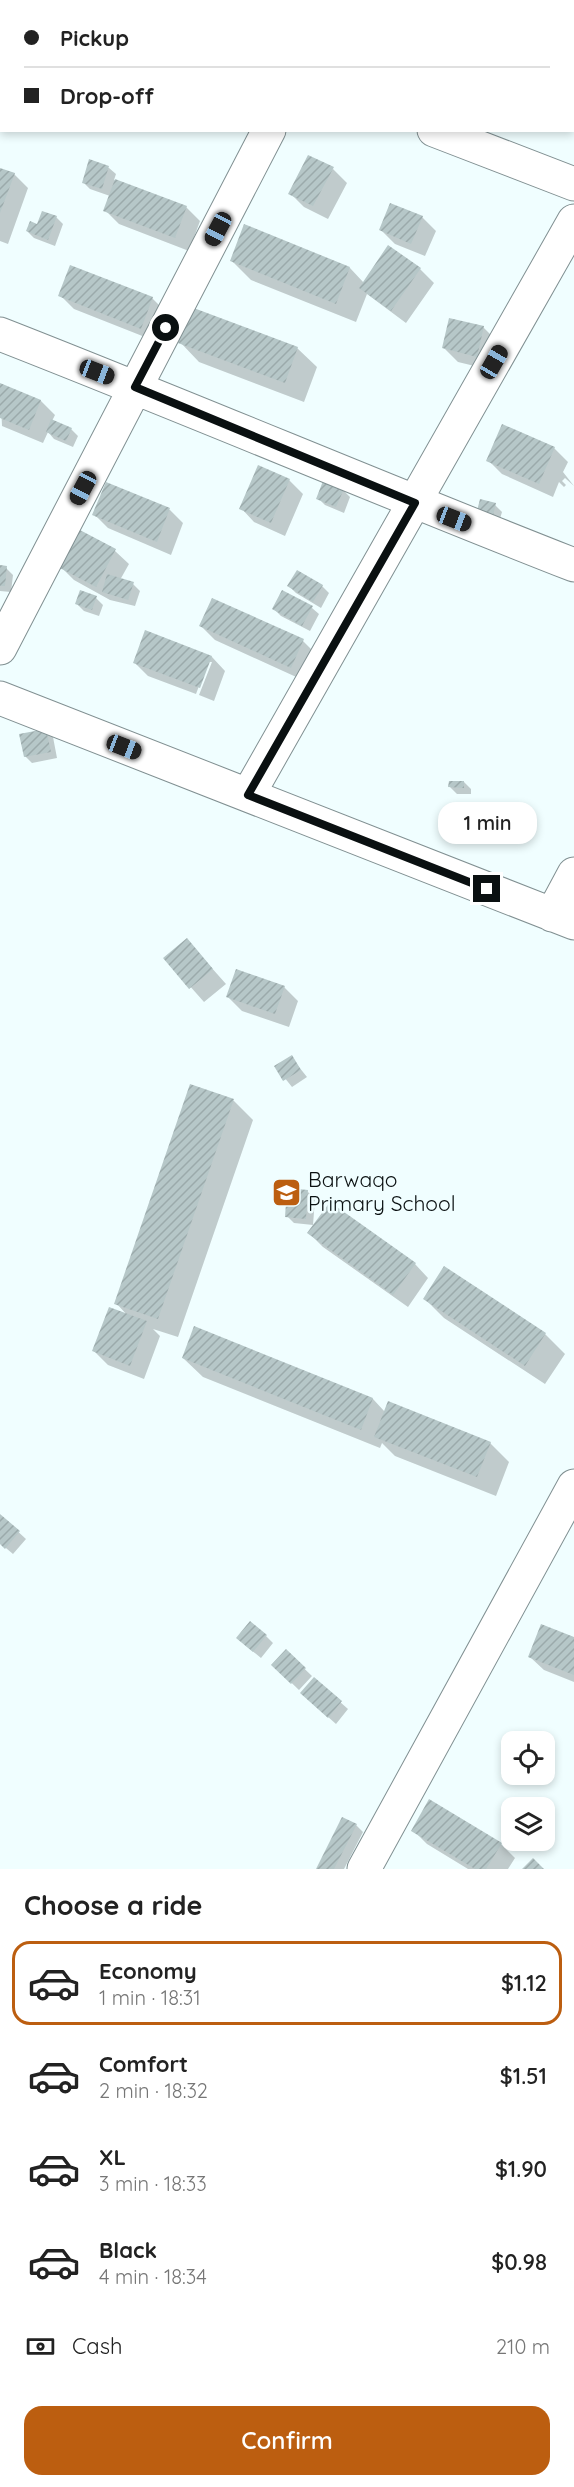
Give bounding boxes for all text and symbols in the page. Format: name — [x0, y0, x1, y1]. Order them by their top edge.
text: Pickup — [60, 24, 129, 52]
text: Drop-off — [60, 82, 154, 110]
car — [202, 209, 234, 249]
route start — [152, 314, 179, 341]
car — [477, 342, 511, 382]
car — [77, 357, 117, 387]
car — [67, 468, 99, 508]
car — [434, 504, 474, 534]
car — [104, 732, 144, 762]
callout: 1 min — [438, 802, 536, 844]
text: 1 min — [464, 810, 511, 835]
route end — [473, 875, 500, 902]
place label: Barwaqo Primary School — [308, 1166, 456, 1216]
school or university icon: Barwaqo Primary School — [271, 1176, 303, 1208]
map controls — [501, 1731, 555, 1851]
button: locate — [501, 1731, 555, 1785]
button: layers — [501, 1797, 555, 1851]
text: Choose a ride — [24, 1888, 202, 1922]
icon: car — [27, 1956, 81, 2010]
text: Economy — [99, 1957, 197, 1985]
text: $1.12 — [501, 1969, 547, 1997]
text: 1 min · 18:31 — [99, 1985, 201, 2010]
icon: car — [27, 2049, 81, 2103]
text: Comfort — [99, 2050, 188, 2078]
text: $1.51 — [500, 2062, 547, 2090]
text: 2 min · 18:32 — [99, 2078, 208, 2103]
icon: car — [27, 2142, 81, 2196]
text: XL — [99, 2143, 126, 2171]
text: $1.90 — [495, 2155, 547, 2183]
text: 3 min · 18:33 — [99, 2171, 207, 2196]
icon: car — [27, 2235, 81, 2289]
text: Black — [99, 2236, 157, 2264]
text: $0.98 — [491, 2248, 547, 2276]
text: 4 min · 18:34 — [99, 2264, 207, 2289]
icon: cash — [24, 2330, 57, 2363]
text: Cash — [72, 2332, 123, 2360]
text: 210 m — [496, 2334, 550, 2359]
button: Confirm — [24, 2406, 550, 2475]

